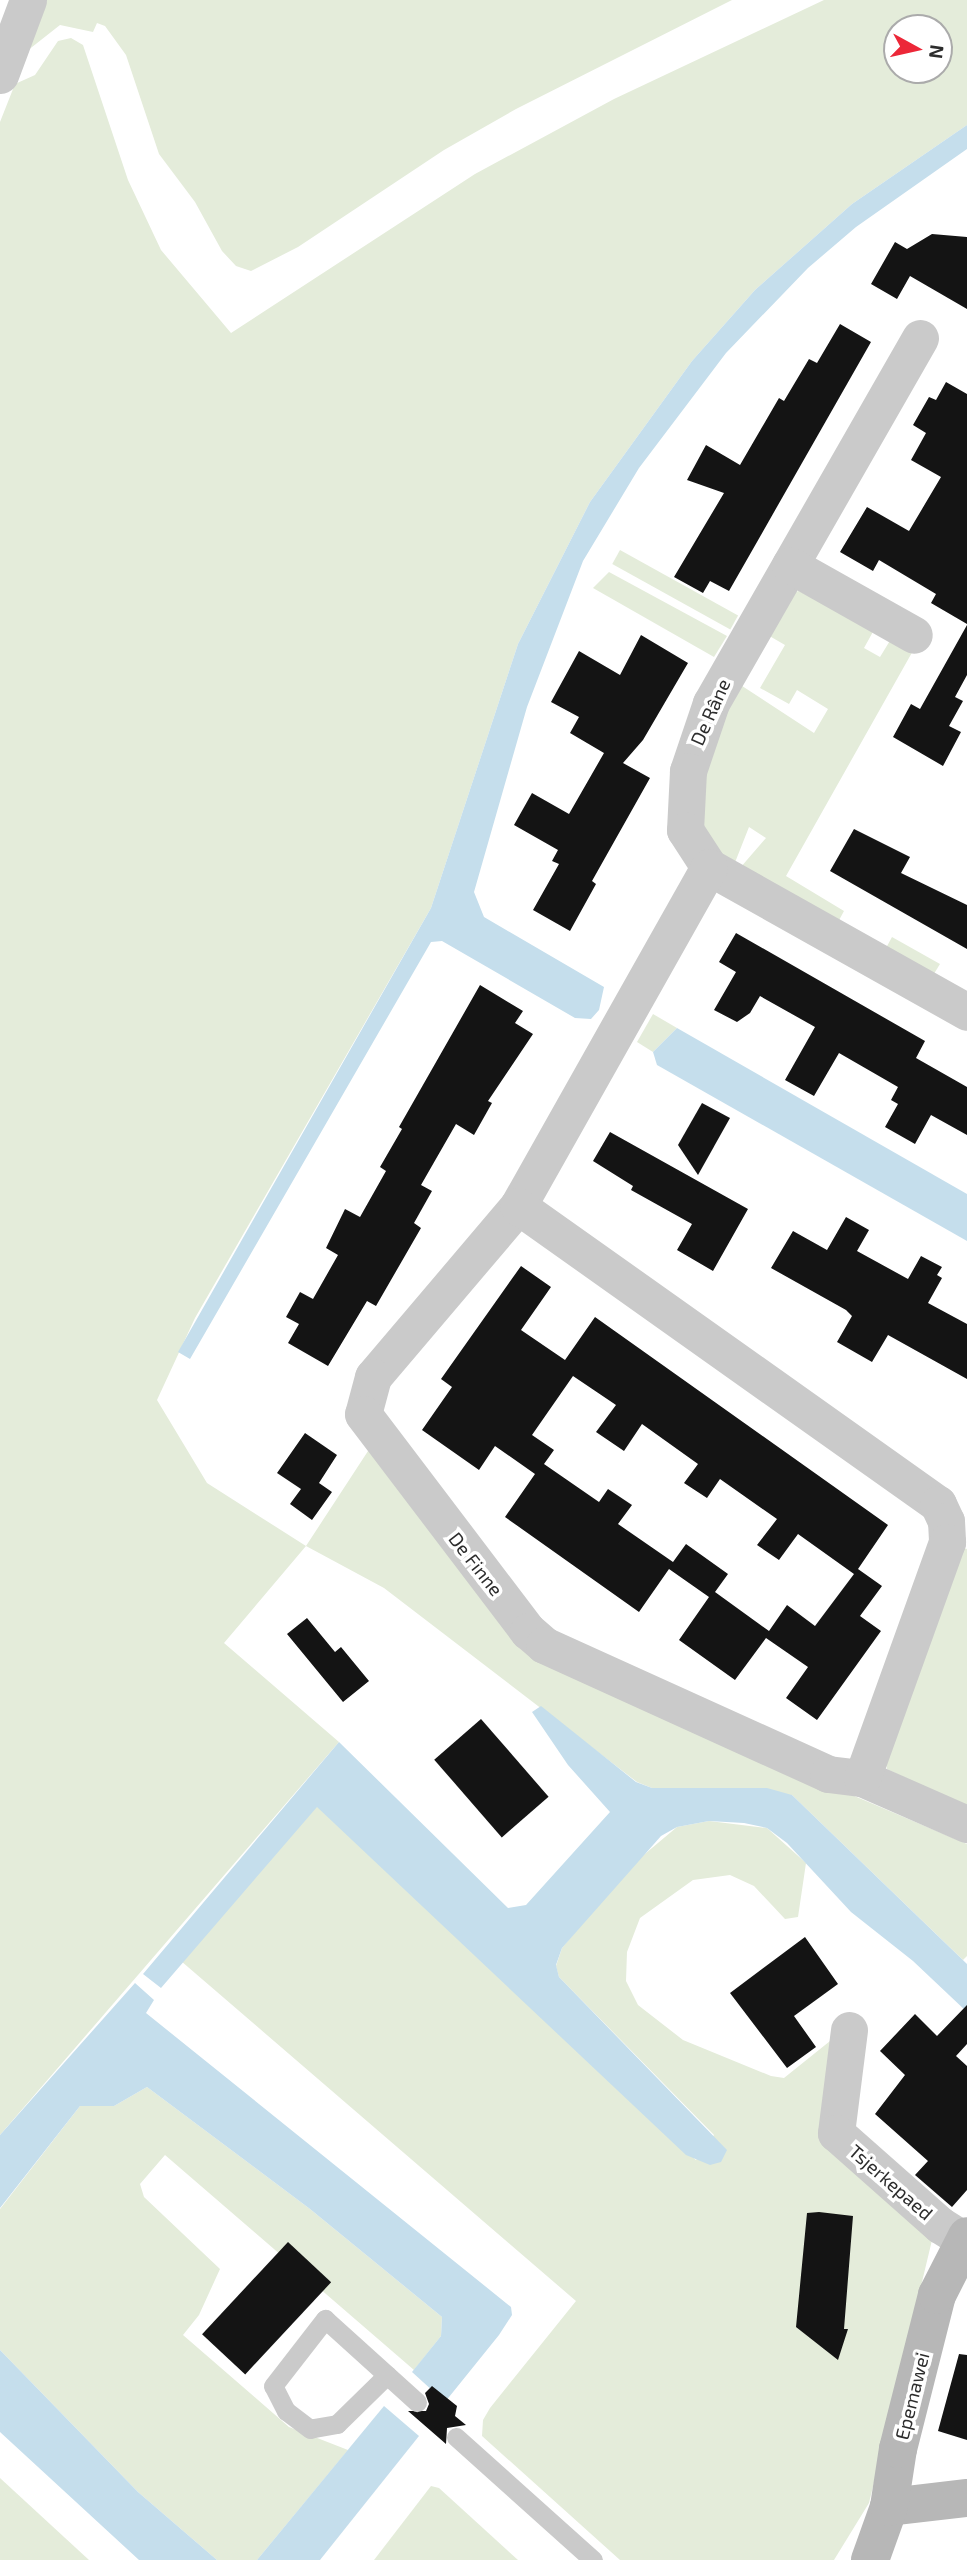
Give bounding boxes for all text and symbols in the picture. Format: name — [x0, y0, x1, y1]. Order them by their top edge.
north arrow — [883, 14, 953, 84]
text: N — [925, 43, 950, 60]
street label: De Râne — [685, 675, 735, 749]
street label: De Finne — [444, 1528, 508, 1600]
street label: Tsjerkepaed — [844, 2139, 938, 2225]
street label: Epemawei — [890, 2350, 934, 2442]

